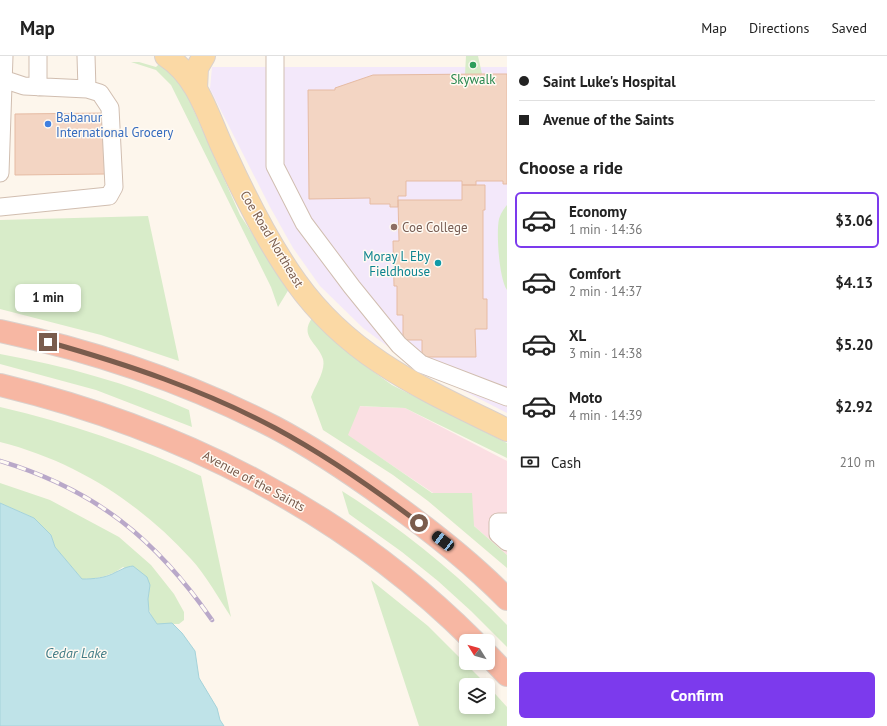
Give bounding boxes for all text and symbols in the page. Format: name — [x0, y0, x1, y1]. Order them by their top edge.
text: Map — [20, 16, 55, 40]
text: Map — [701, 19, 727, 37]
text: Directions — [749, 19, 809, 37]
text: Saved — [831, 19, 867, 37]
marker: Skywalk — [468, 60, 478, 70]
place label: Skywalk — [450, 71, 496, 88]
text: Saint Luke's Hospital — [543, 72, 676, 91]
place label: Babanur International Grocery — [56, 109, 173, 141]
text: Avenue of the Saints — [543, 110, 674, 129]
marker: Babanur International Grocery — [43, 119, 53, 129]
text: Choose a ride — [519, 156, 623, 179]
street label: Coe Road Northeast — [236, 187, 308, 291]
icon: car — [521, 202, 557, 238]
text: Economy — [569, 202, 627, 221]
text: $3.06 — [835, 211, 873, 230]
place label: Coe College — [402, 219, 468, 236]
text: 1 min · 14:36 — [569, 221, 642, 238]
marker: Coe College — [389, 222, 399, 232]
place label: Moray L Eby Fieldhouse — [363, 248, 430, 280]
marker: Moray L Eby Fieldhouse — [433, 258, 443, 268]
icon: car — [521, 264, 557, 300]
text: Comfort — [569, 264, 621, 283]
text: $4.13 — [835, 273, 873, 292]
text: 2 min · 14:37 — [569, 283, 642, 300]
callout: 1 min — [15, 284, 81, 312]
text: 1 min — [32, 289, 64, 306]
icon: car — [521, 326, 557, 362]
text: XL — [569, 326, 586, 345]
route end — [39, 333, 57, 351]
text: $5.20 — [835, 335, 873, 354]
text: 3 min · 14:38 — [569, 345, 642, 362]
icon: car — [521, 388, 557, 424]
text: Moto — [569, 388, 602, 407]
text: $2.92 — [835, 397, 873, 416]
text: 4 min · 14:39 — [569, 407, 642, 424]
street label: Avenue of the Saints — [200, 447, 308, 515]
icon: cash — [519, 451, 541, 473]
text: Cash — [551, 453, 581, 472]
text: 210 m — [840, 454, 875, 471]
route start — [410, 514, 428, 532]
car — [430, 529, 456, 553]
north arrow — [459, 634, 495, 670]
map controls — [459, 634, 495, 714]
water label: Cedar Lake — [45, 644, 107, 662]
button: Confirm — [519, 672, 875, 718]
button: layers — [459, 678, 495, 714]

